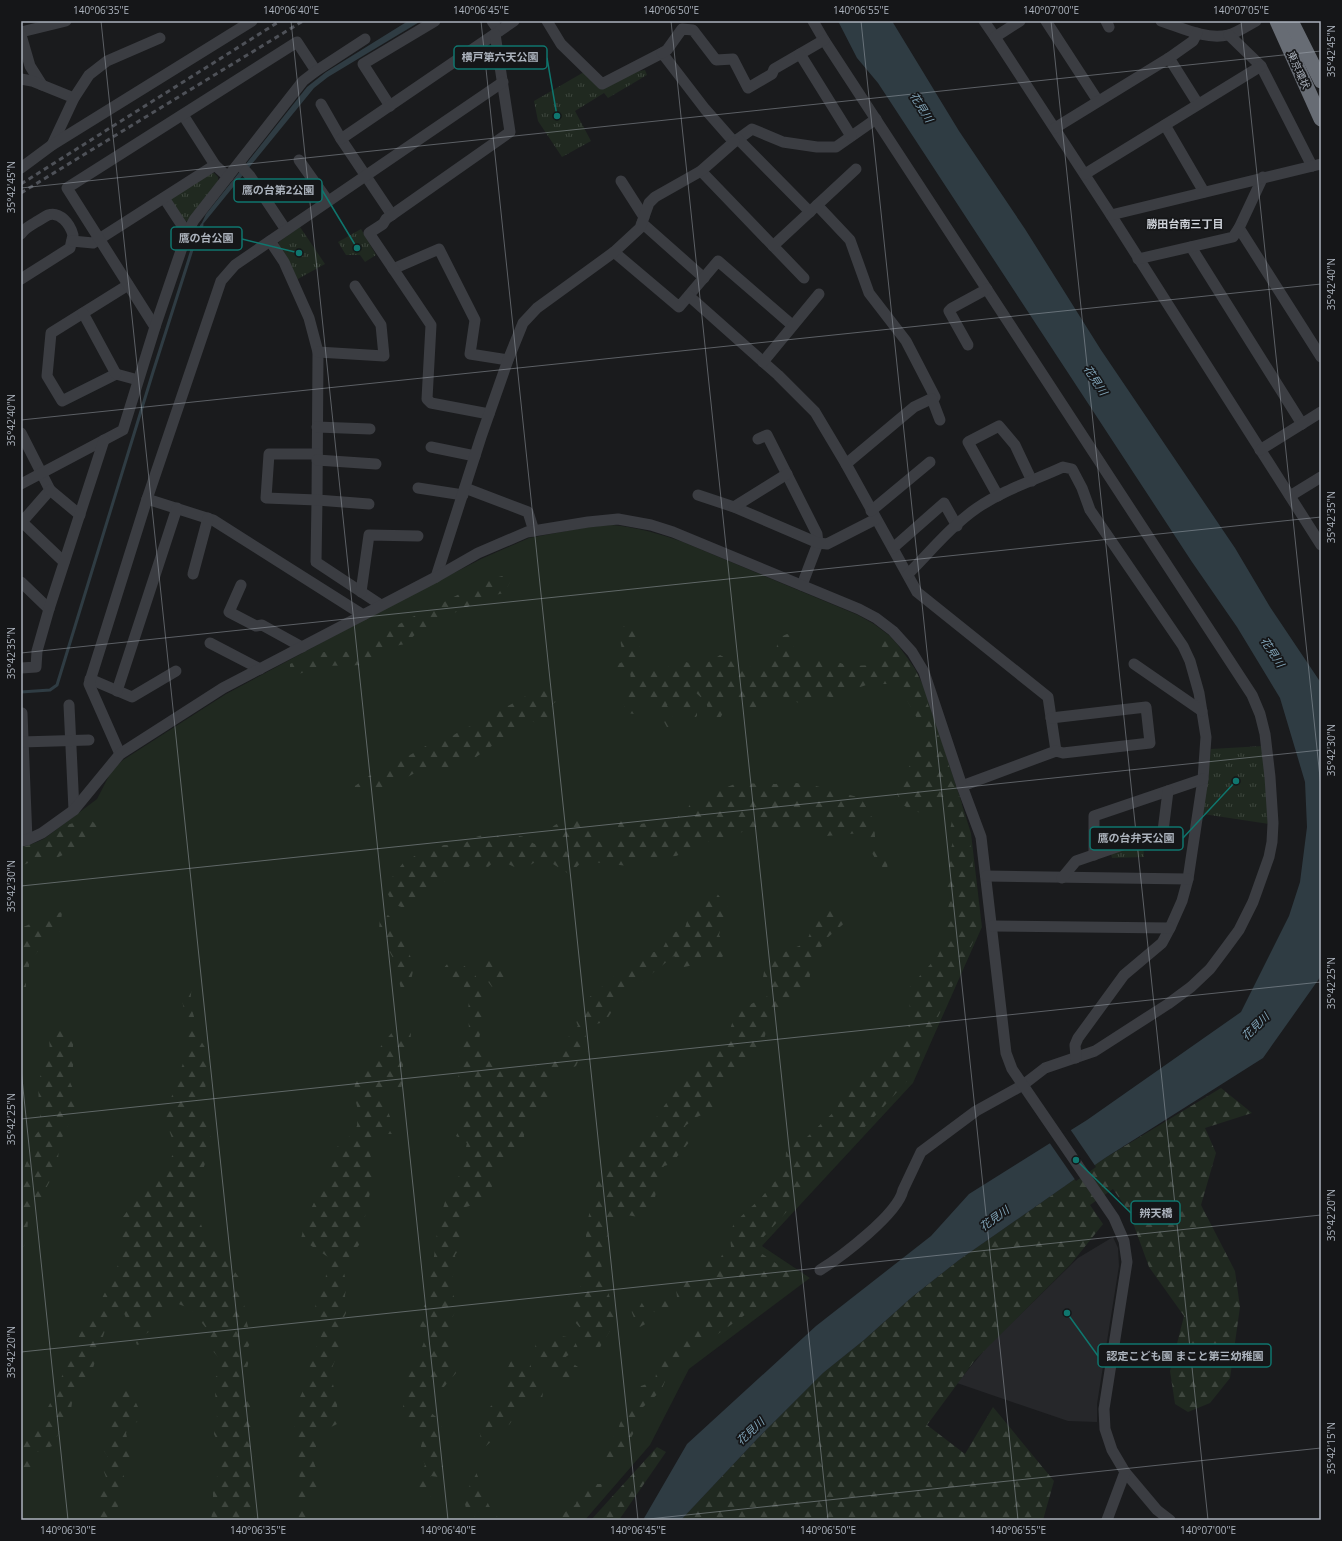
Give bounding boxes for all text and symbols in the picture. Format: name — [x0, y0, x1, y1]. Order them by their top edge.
text: 140°06'35"E — [73, 3, 129, 17]
text: 140°06'40"E — [263, 3, 319, 17]
text: 140°06'45"E — [453, 3, 509, 17]
text: 140°06'50"E — [643, 3, 699, 17]
text: 140°06'55"E — [833, 3, 889, 17]
text: 140°07'00"E — [1023, 3, 1079, 17]
text: 140°07'05"E — [1213, 3, 1269, 17]
text: 35°42'45"N — [1324, 25, 1338, 77]
callout: 横戸第六天公園 — [454, 46, 547, 69]
text: 横戸第六天公園 — [462, 49, 539, 64]
street label: 東京環状 — [1284, 49, 1314, 91]
water label: 花見川 — [907, 89, 938, 126]
text: 35°42'45"N — [4, 161, 18, 213]
callout: 鷹の台第2公園 — [234, 179, 322, 202]
text: 鷹の台第2公園 — [242, 182, 314, 197]
district label: 勝田台南三丁目 — [1147, 216, 1224, 231]
callout: 鷹の台公園 — [171, 227, 242, 250]
text: 鷹の台公園 — [179, 230, 234, 245]
text: 35°42'40"N — [1324, 258, 1338, 310]
water label: 花見川 — [1081, 362, 1112, 399]
text: 35°42'40"N — [4, 394, 18, 446]
text: 35°42'35"N — [1324, 491, 1338, 543]
text: 35°42'35"N — [4, 627, 18, 679]
water label: 花見川 — [1258, 634, 1289, 671]
text: 35°42'30"N — [1324, 724, 1338, 776]
callout: 鷹の台弁天公園 — [1090, 827, 1183, 850]
text: 鷹の台弁天公園 — [1098, 830, 1175, 845]
text: 35°42'30"N — [4, 860, 18, 912]
text: 35°42'25"N — [1324, 957, 1338, 1009]
water label: 花見川 — [1238, 1008, 1273, 1043]
text: 35°42'25"N — [4, 1093, 18, 1145]
text: 35°42'20"N — [1324, 1189, 1338, 1241]
callout: 辨天橋 — [1131, 1201, 1180, 1224]
water label: 花見川 — [976, 1202, 1013, 1234]
text: 辨天橋 — [1140, 1205, 1173, 1220]
text: 35°42'20"N — [4, 1326, 18, 1378]
callout: 認定こども園 まこと第三幼稚園 — [1098, 1344, 1271, 1367]
text: 認定こども園 まこと第三幼稚園 — [1107, 1348, 1263, 1363]
water label: 花見川 — [733, 1414, 768, 1448]
text: 35°42'15"N — [1324, 1422, 1338, 1474]
text: 140°06'30"E — [40, 1523, 96, 1537]
text: 140°06'35"E — [230, 1523, 286, 1537]
text: 140°06'40"E — [420, 1523, 476, 1537]
text: 140°06'45"E — [610, 1523, 666, 1537]
text: 140°06'50"E — [800, 1523, 856, 1537]
text: 140°06'55"E — [990, 1523, 1046, 1537]
text: 140°07'00"E — [1180, 1523, 1236, 1537]

